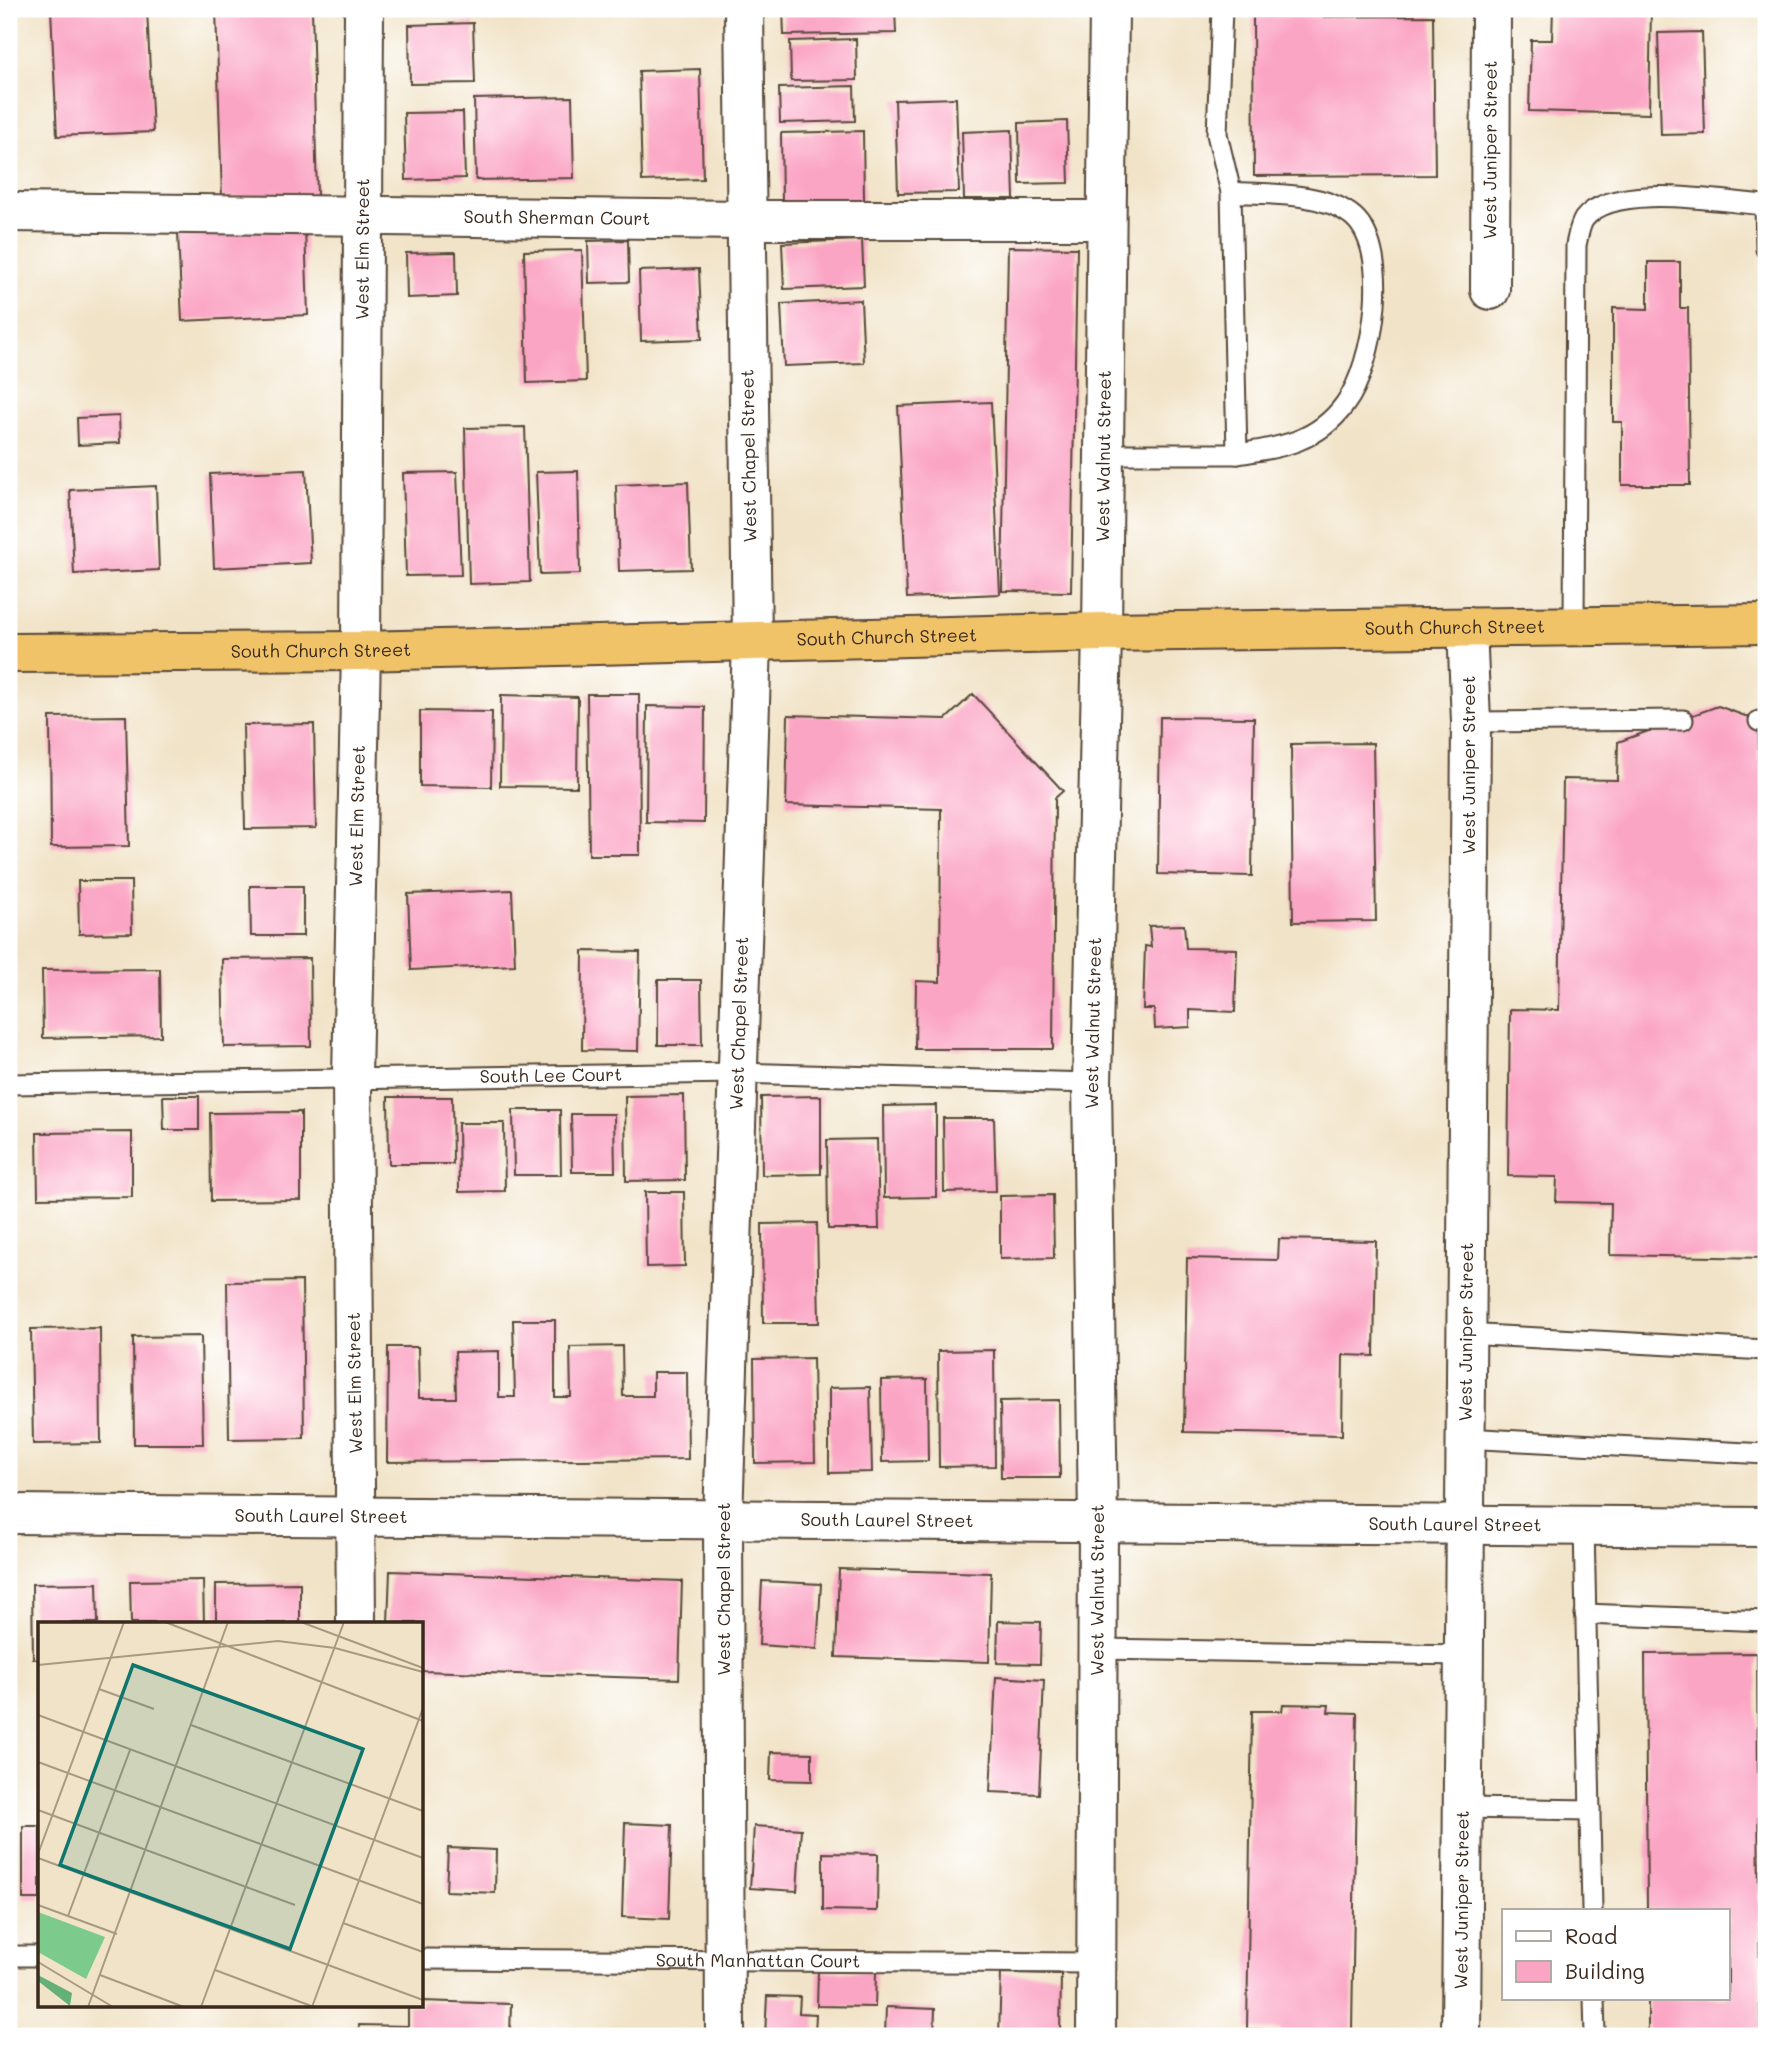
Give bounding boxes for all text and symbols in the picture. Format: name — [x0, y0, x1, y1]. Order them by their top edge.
street label: West Juniper Street — [1477, 60, 1502, 240]
street label: West Elm Street — [350, 178, 374, 320]
street label: South Sherman Court — [463, 204, 650, 230]
street label: West Chapel Street — [734, 369, 762, 543]
street label: West Walnut Street — [1090, 370, 1116, 542]
street label: South Church Street — [1364, 614, 1545, 640]
street label: South Church Street — [796, 622, 977, 651]
street label: South Church Street — [231, 637, 411, 663]
street label: West Juniper Street — [1456, 676, 1480, 854]
street label: West Elm Street — [343, 745, 370, 887]
street label: West Chapel Street — [724, 936, 753, 1110]
street label: West Walnut Street — [1079, 937, 1106, 1109]
street label: South Lee Court — [480, 1062, 622, 1088]
street label: West Juniper Street — [1453, 1242, 1478, 1422]
street label: West Elm Street — [341, 1312, 367, 1454]
street label: West Chapel Street — [711, 1502, 735, 1676]
street label: South Laurel Street — [234, 1503, 408, 1528]
street label: West Walnut Street — [1084, 1504, 1109, 1676]
street label: South Laurel Street — [800, 1507, 974, 1532]
street label: South Laurel Street — [1368, 1511, 1542, 1536]
inset map — [38, 1622, 424, 2007]
street label: West Juniper Street — [1448, 1810, 1474, 1990]
legend — [1502, 1909, 1730, 2000]
text: Road — [1565, 1922, 1617, 1949]
street label: South Manhattan Court — [656, 1947, 860, 1973]
text: Building — [1565, 1957, 1645, 1984]

